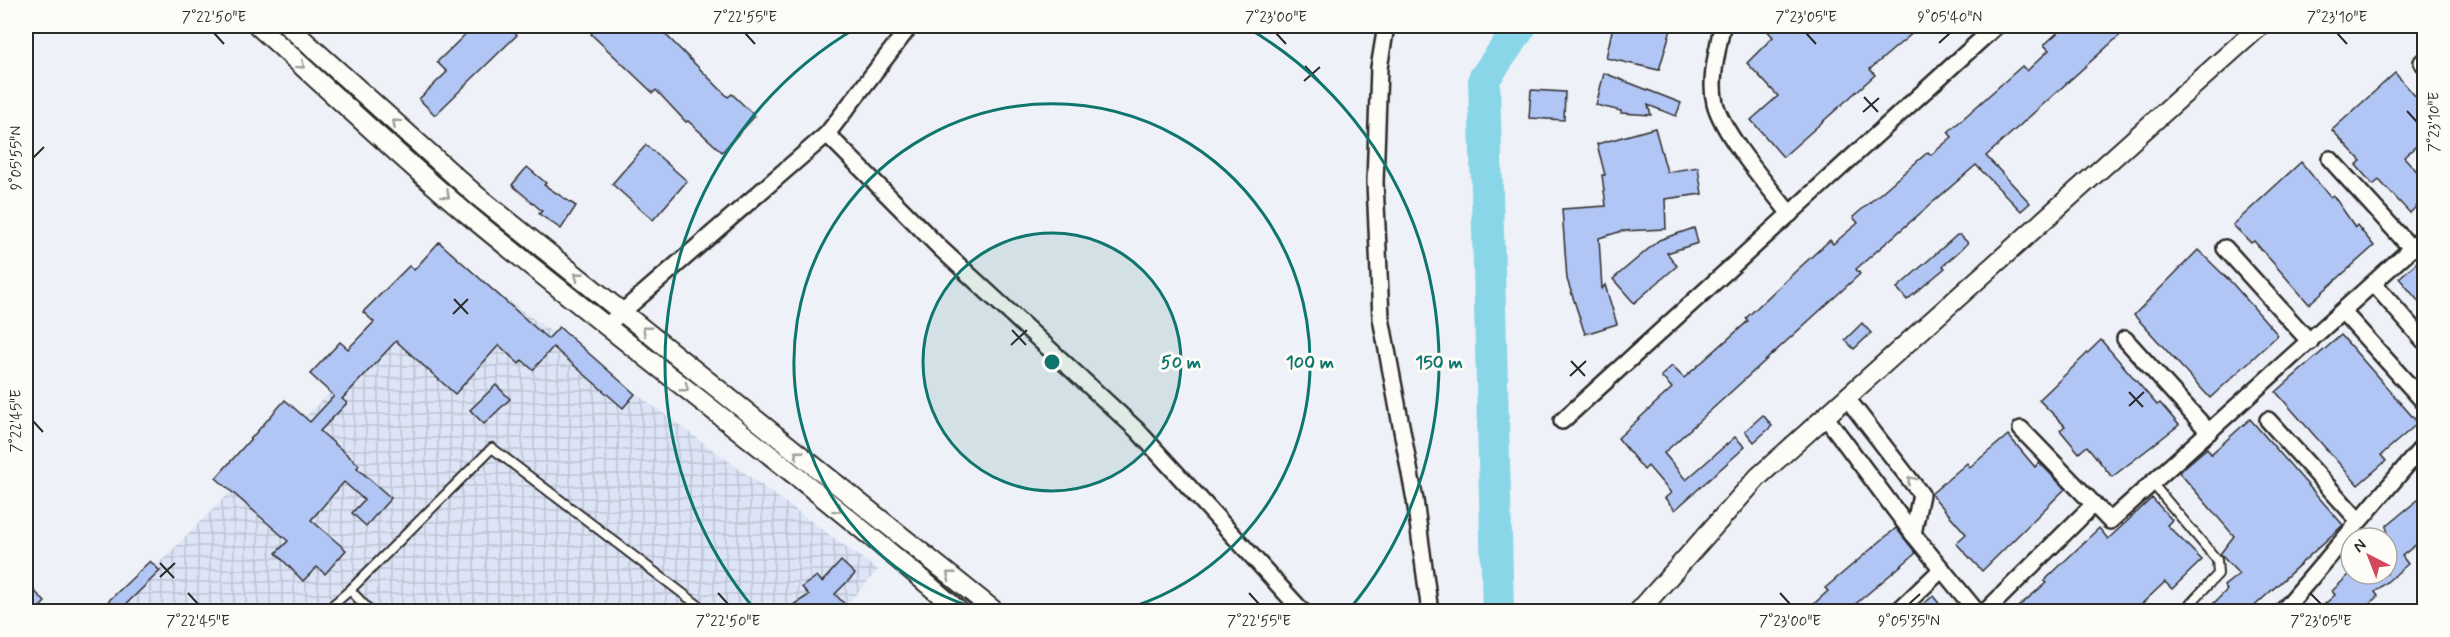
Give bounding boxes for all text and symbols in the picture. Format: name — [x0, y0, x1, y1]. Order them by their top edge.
text: 7°22'50"E — [182, 8, 246, 28]
text: 7°22'55"E — [713, 8, 777, 28]
text: 7°23'00"E — [1245, 8, 1307, 28]
text: 7°23'05"E — [1775, 8, 1837, 28]
text: 9°05'40"N — [1918, 8, 1982, 28]
text: 7°23'10"E — [2307, 8, 2368, 28]
one-way arrow — [294, 58, 305, 69]
text: 7°23'10"E — [2425, 91, 2445, 152]
one-way arrow — [393, 119, 403, 130]
text: 9°05'55"N — [7, 126, 27, 190]
one-way arrow — [439, 188, 450, 199]
one-way arrow — [574, 272, 585, 283]
one-way arrow — [642, 327, 653, 338]
text: 50 m — [1161, 351, 1201, 375]
text: 100 m — [1286, 351, 1334, 375]
text: 150 m — [1415, 351, 1463, 375]
centre of rings — [1042, 352, 1062, 372]
one-way arrow — [678, 380, 689, 391]
text: 7°22'45"E — [7, 389, 27, 453]
one-way arrow — [793, 450, 804, 461]
one-way arrow — [1908, 476, 1919, 487]
one-way arrow — [831, 501, 842, 512]
north arrow — [2339, 526, 2399, 586]
text: N — [2349, 535, 2371, 557]
one-way arrow — [946, 572, 957, 583]
text: 7°22'45"E — [166, 612, 230, 632]
text: 7°22'50"E — [696, 612, 760, 632]
text: 7°22'55"E — [1227, 612, 1291, 632]
text: 7°23'00"E — [1759, 612, 1821, 632]
text: 9°05'35"N — [1878, 612, 1940, 632]
text: 7°23'05"E — [2290, 612, 2352, 632]

